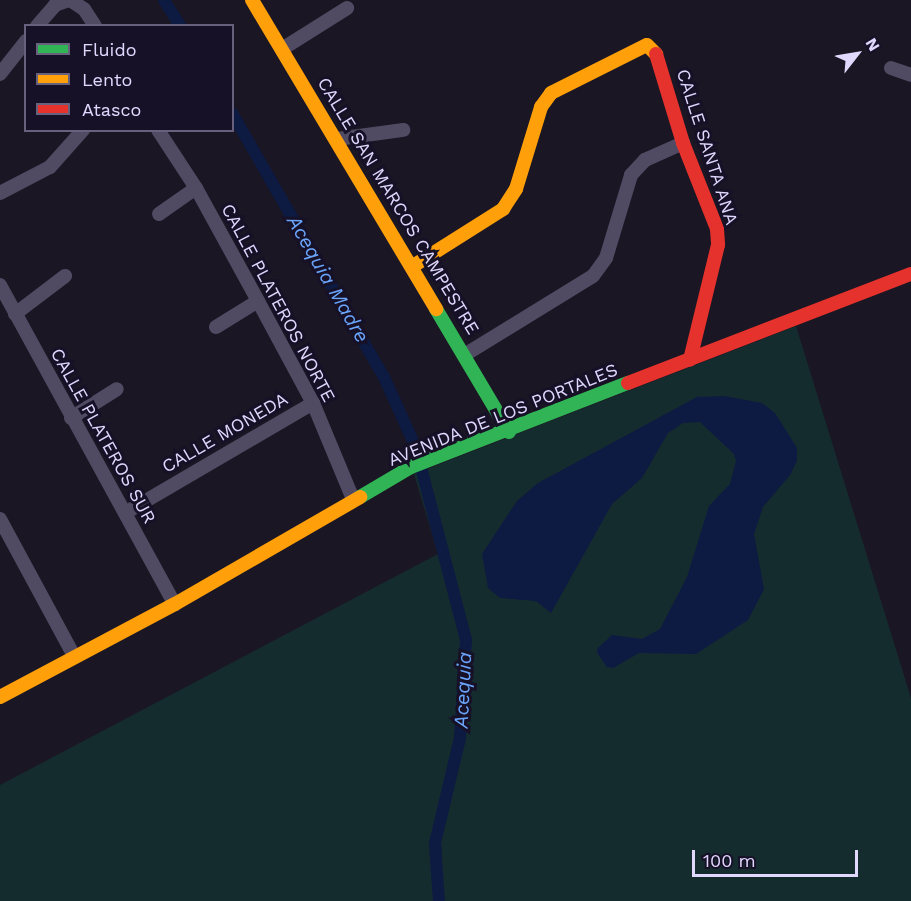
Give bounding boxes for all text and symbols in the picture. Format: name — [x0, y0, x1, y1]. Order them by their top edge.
legend — [24, 24, 234, 132]
north arrow — [827, 24, 887, 84]
text: N — [862, 34, 884, 54]
text: Fluido — [82, 39, 136, 60]
street label: CALLE SANTA ANA — [671, 66, 743, 228]
text: Lento — [82, 69, 132, 90]
street label: CALLE SAN MARCOS CAMPESTRE — [313, 74, 483, 338]
text: Atasco — [82, 99, 141, 120]
street label: CALLE PLATEROS NORTE — [216, 200, 340, 406]
water label: Acequia Madre — [282, 211, 374, 347]
street label: CALLE PLATEROS SUR — [46, 345, 160, 527]
street label: AVENIDA DE LOS PORTALES — [385, 359, 621, 471]
street label: CALLE MONEDA — [158, 388, 292, 478]
water label: Acequia — [449, 651, 477, 729]
scale bar — [695, 838, 862, 876]
text: 100 m — [703, 850, 756, 871]

